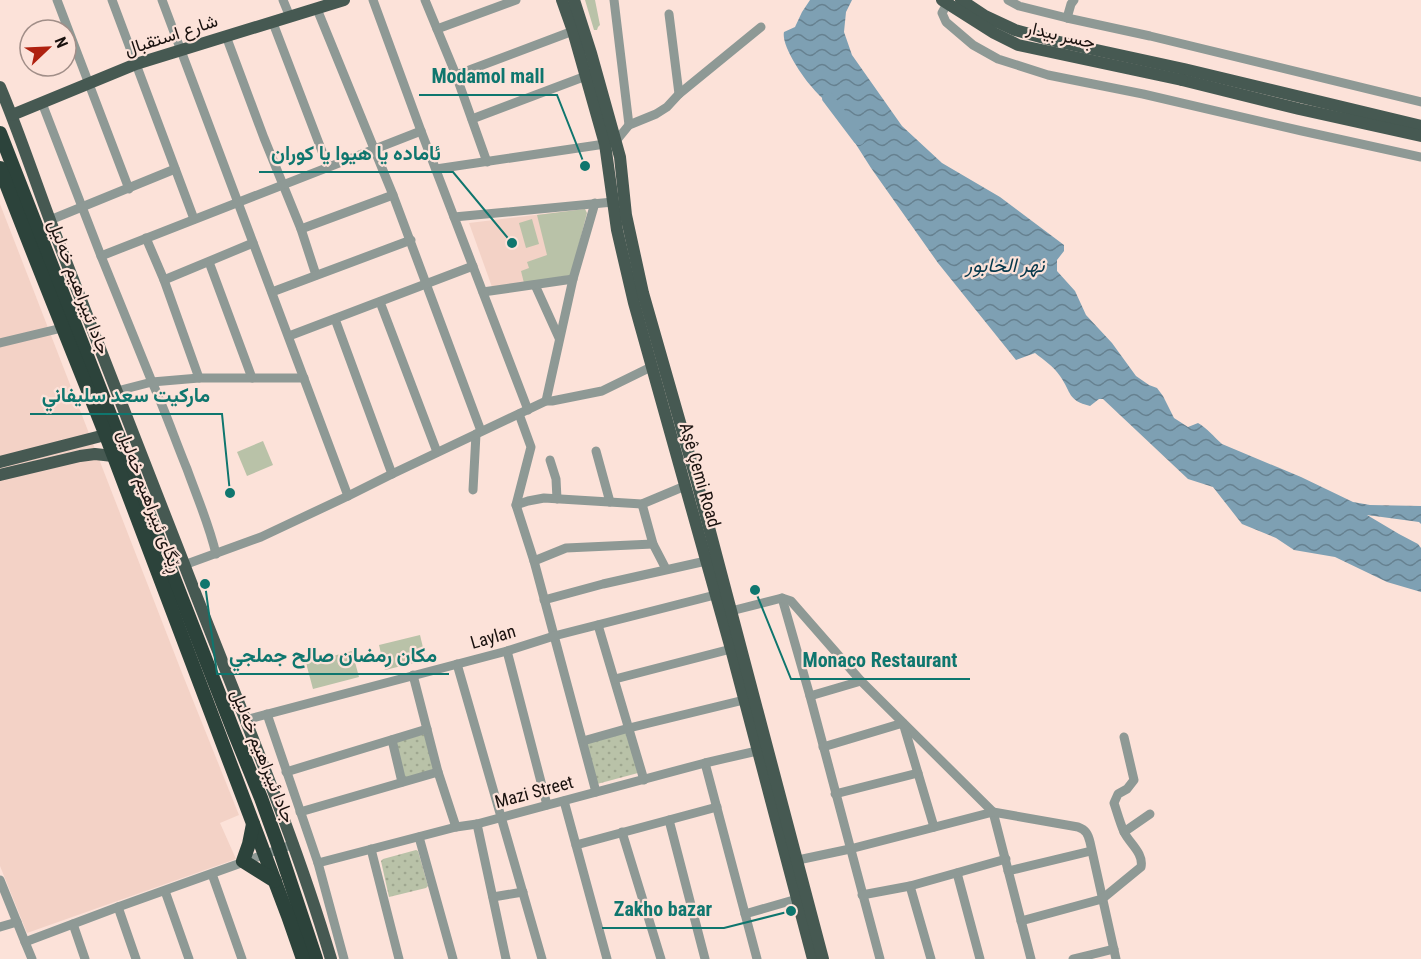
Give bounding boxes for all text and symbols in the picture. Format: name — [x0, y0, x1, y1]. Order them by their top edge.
street label: شارع استقبال — [121, 10, 221, 61]
street label: جسر بيدار — [1023, 16, 1098, 54]
north arrow — [18, 18, 78, 78]
text: N — [51, 34, 72, 51]
callout: Modamol mall — [419, 57, 557, 95]
text: Modamol mall — [431, 64, 545, 88]
callout: ئاماده یا هیوا یا کوران — [259, 134, 453, 172]
text: ئاماده یا هیوا یا کوران — [271, 141, 441, 166]
street label: جادا ئیبراهیم خەلیل — [42, 217, 115, 358]
water label: نهر الخابور — [964, 253, 1046, 278]
callout: ماركيت سعد سليفاني — [30, 376, 222, 414]
text: ماركيت سعد سليفاني — [42, 383, 210, 412]
street label: Aşê Çemi Road — [676, 420, 725, 530]
street label: ڕێگای ئیبراهیم خەلیل — [110, 427, 187, 577]
street label: Laylan — [468, 620, 518, 653]
callout: مكان رمضان صالح جملجي — [217, 636, 449, 674]
callout: Monaco Restaurant — [791, 641, 970, 679]
text: مكان رمضان صالح جملجي — [229, 643, 437, 672]
text: Monaco Restaurant — [803, 648, 957, 672]
street label: جادا ئیبراهیم خەلیل — [225, 686, 300, 826]
street label: Mazi Street — [492, 771, 575, 812]
callout: Zakho bazar — [602, 890, 724, 928]
text: Zakho bazar — [614, 897, 713, 921]

